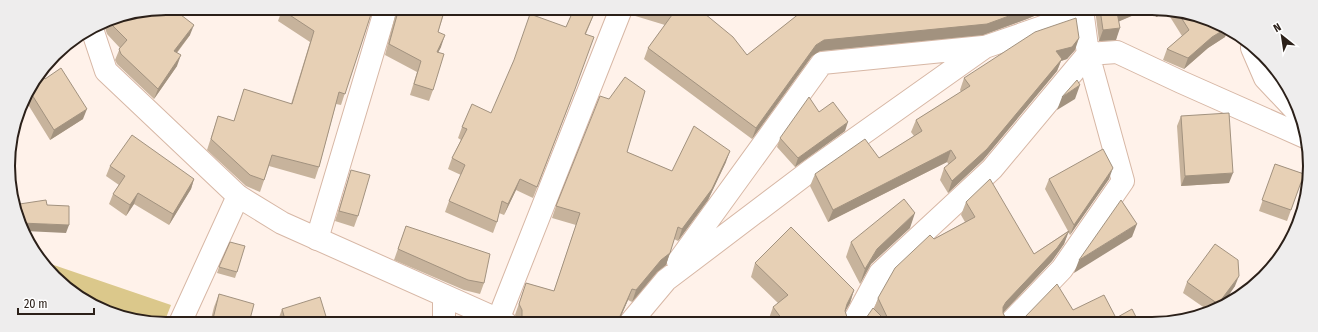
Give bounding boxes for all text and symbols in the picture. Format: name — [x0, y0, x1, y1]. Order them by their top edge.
north arrow — [1262, 16, 1302, 56]
text: N — [1271, 20, 1283, 35]
scale bar — [18, 290, 94, 316]
text: 20 m — [24, 297, 48, 311]

